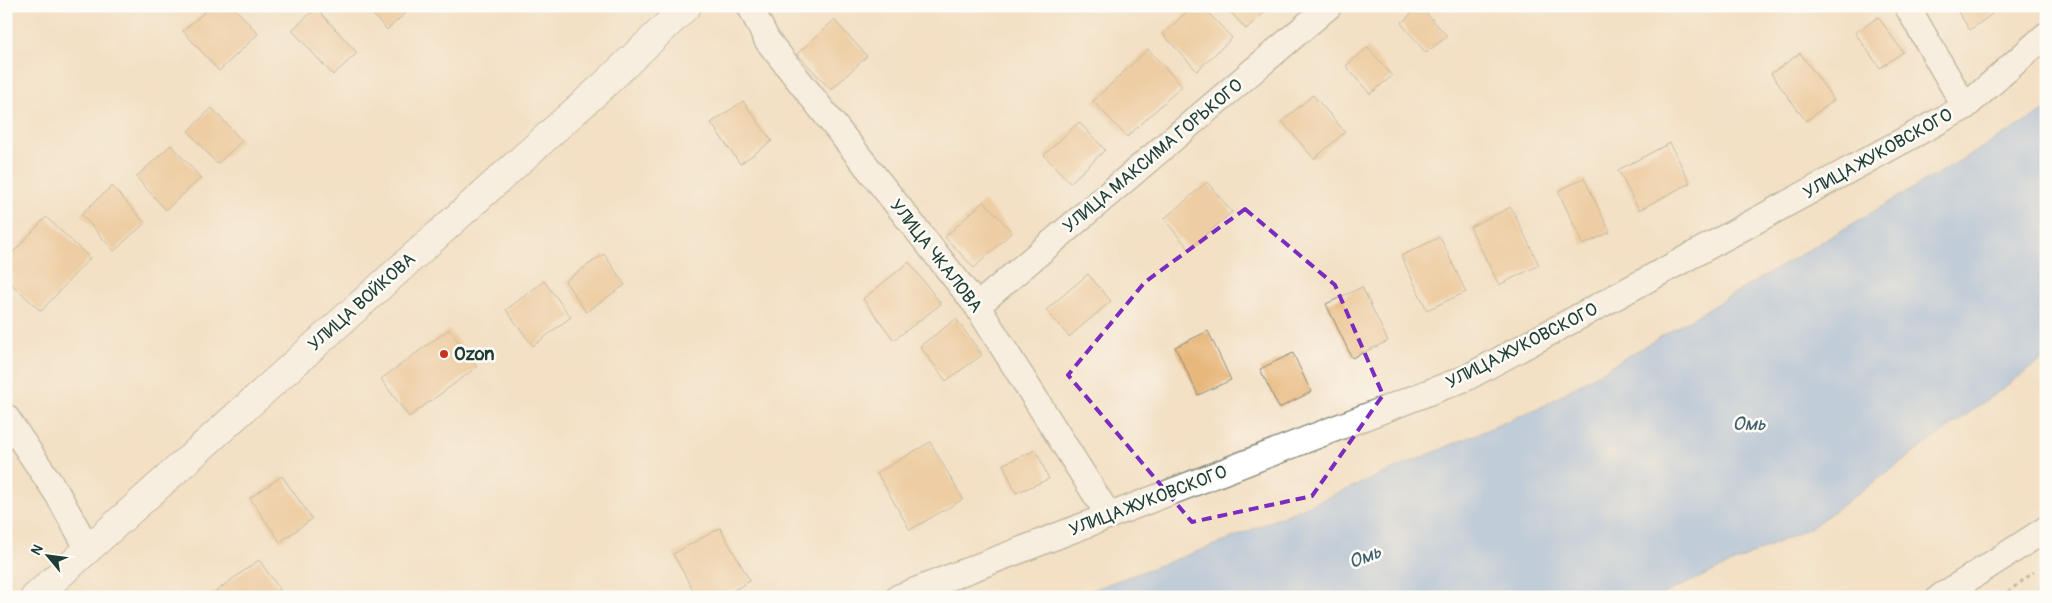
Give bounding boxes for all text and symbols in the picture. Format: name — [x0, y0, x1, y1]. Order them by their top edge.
street label: УЛИЦА МАКСИМА ГОРЬКОГО — [1058, 74, 1248, 238]
street label: УЛИЦА ЖУКОВСКОГО — [1799, 103, 1957, 205]
street label: УЛИЦА ЧКАЛОВА — [885, 195, 988, 318]
street label: УЛИЦА ВОЙКОВА — [303, 247, 421, 356]
street label: УЛИЦА ЖУКОВСКОГО — [1442, 298, 1602, 394]
place label: Ozon — [454, 343, 494, 366]
marker: Ozon — [438, 348, 450, 360]
water label: Омь — [1732, 412, 1766, 436]
street label: УЛИЦА ЖУКОВСКОГО — [1066, 460, 1230, 542]
north arrow — [22, 530, 72, 580]
water label: Омь — [1345, 540, 1385, 574]
text: N — [27, 542, 47, 558]

